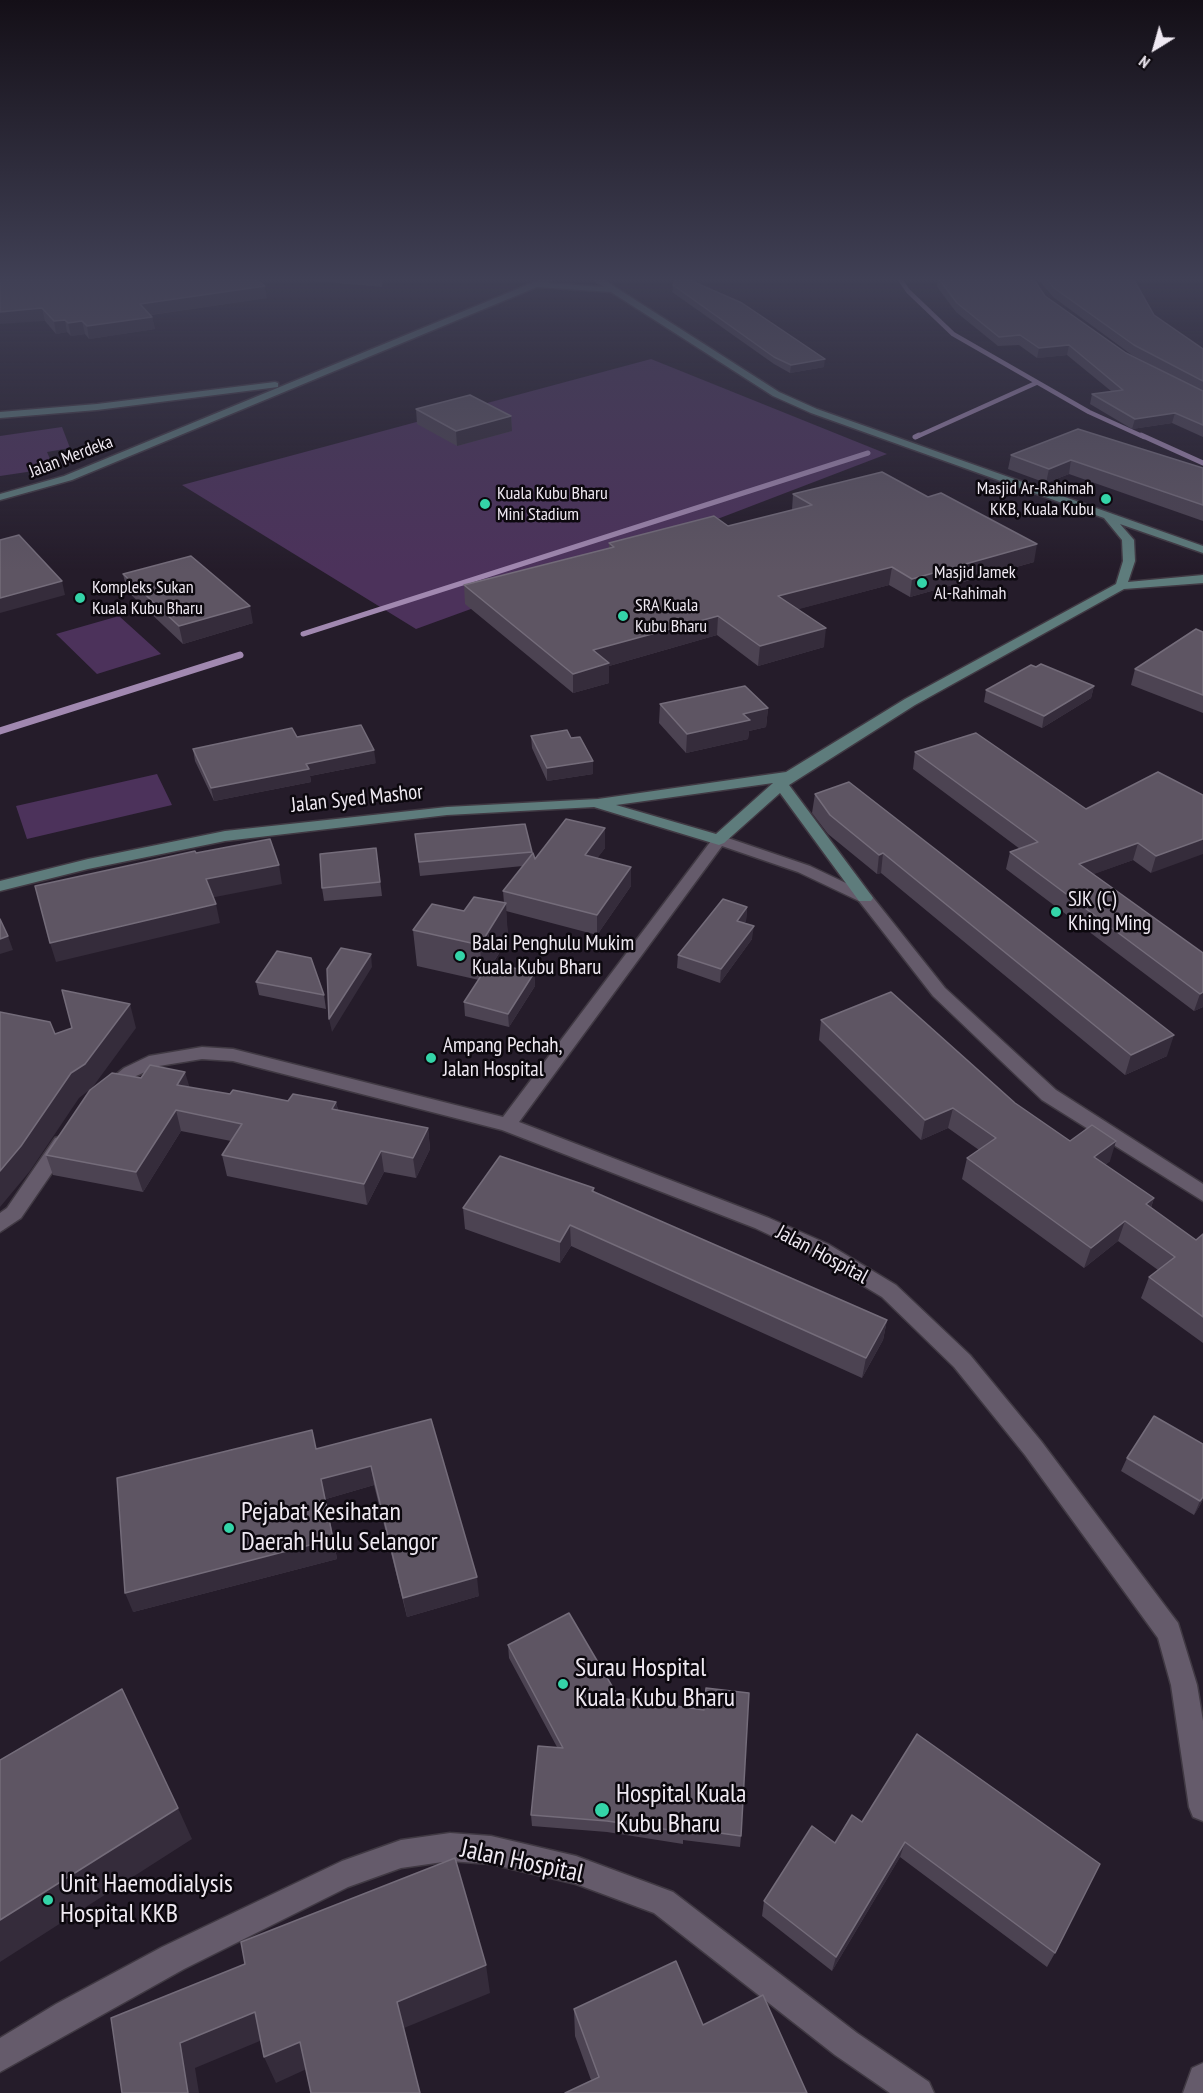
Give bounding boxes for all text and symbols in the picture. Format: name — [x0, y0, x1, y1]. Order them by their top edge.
north arrow — [1125, 18, 1185, 78]
text: N — [1135, 52, 1154, 73]
street label: Jalan Merdeka — [26, 431, 116, 483]
place label: Masjid Ar-Rahimah KKB, Kuala Kubu — [977, 478, 1094, 520]
place label: Kuala Kubu Bharu Mini Stadium — [497, 483, 608, 526]
marker: Masjid Ar-Rahimah KKB, Kuala Kubu — [1099, 492, 1113, 506]
marker: Kuala Kubu Bharu Mini Stadium — [478, 497, 492, 511]
place label: Masjid Jamek Al-Rahimah — [934, 562, 1016, 604]
marker: Masjid Jamek Al-Rahimah — [915, 576, 929, 590]
place label: Kompleks Sukan Kuala Kubu Bharu — [92, 577, 203, 620]
marker: Kompleks Sukan Kuala Kubu Bharu — [73, 591, 87, 605]
place label: SRA Kuala Kubu Bharu — [635, 595, 707, 638]
marker: SRA Kuala Kubu Bharu — [616, 609, 630, 623]
street label: Jalan Syed Mashor — [290, 780, 424, 818]
place label: SJK (C) Khing Ming — [1068, 887, 1151, 937]
marker: SJK (C) Khing Ming — [1049, 905, 1063, 919]
place label: Balai Penghulu Mukim Kuala Kubu Bharu — [472, 931, 634, 981]
marker: Balai Penghulu Mukim Kuala Kubu Bharu — [453, 949, 467, 963]
place label: Ampang Pechah, Jalan Hospital — [443, 1033, 563, 1083]
marker: Ampang Pechah, Jalan Hospital — [424, 1051, 438, 1065]
street label: Jalan Hospital — [772, 1220, 872, 1290]
place label: Pejabat Kesihatan Daerah Hulu Selangor — [241, 1497, 438, 1558]
marker: Pejabat Kesihatan Daerah Hulu Selangor — [222, 1521, 236, 1535]
place label: Surau Hospital Kuala Kubu Bharu — [575, 1653, 735, 1714]
marker: Surau Hospital Kuala Kubu Bharu — [556, 1677, 570, 1691]
place label: Hospital Kuala Kubu Bharu — [616, 1779, 746, 1840]
marker: Hospital Kuala Kubu Bharu — [593, 1801, 611, 1819]
street label: Jalan Hospital — [458, 1834, 586, 1890]
place label: Unit Haemodialysis Hospital KKB — [60, 1869, 233, 1930]
marker: Unit Haemodialysis Hospital KKB — [41, 1893, 55, 1907]

